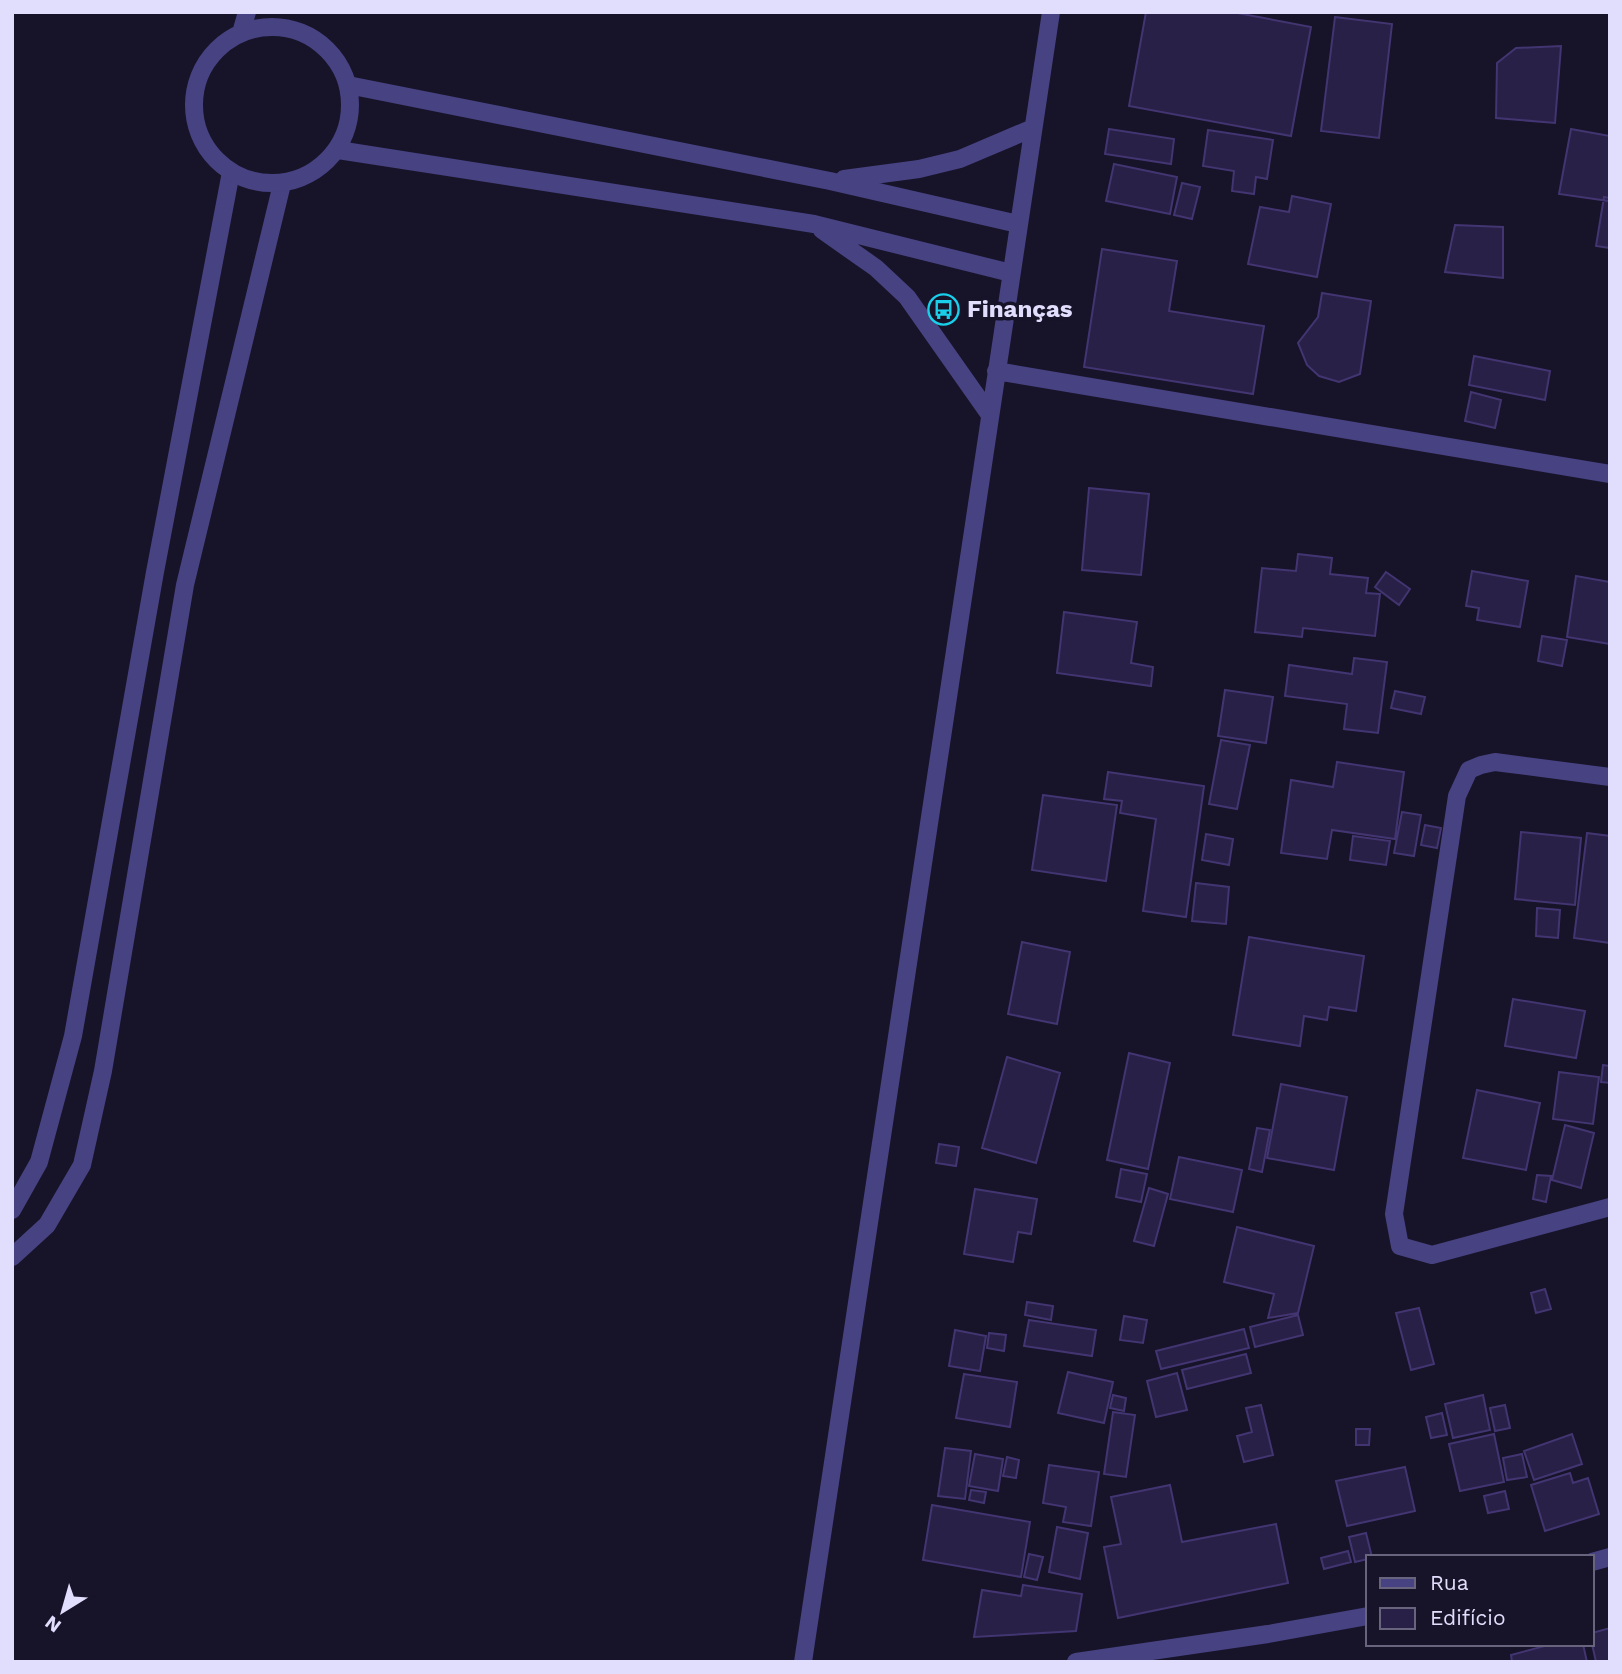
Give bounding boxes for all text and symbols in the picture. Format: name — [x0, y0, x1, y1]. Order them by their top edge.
bus stop icon: Finanças — [927, 292, 961, 326]
place label: Finanças — [967, 295, 1073, 323]
legend — [1366, 1555, 1594, 1646]
text: Rua — [1430, 1570, 1469, 1595]
north arrow — [28, 1576, 98, 1646]
text: Edifício — [1430, 1605, 1506, 1630]
text: N — [41, 1611, 66, 1638]

